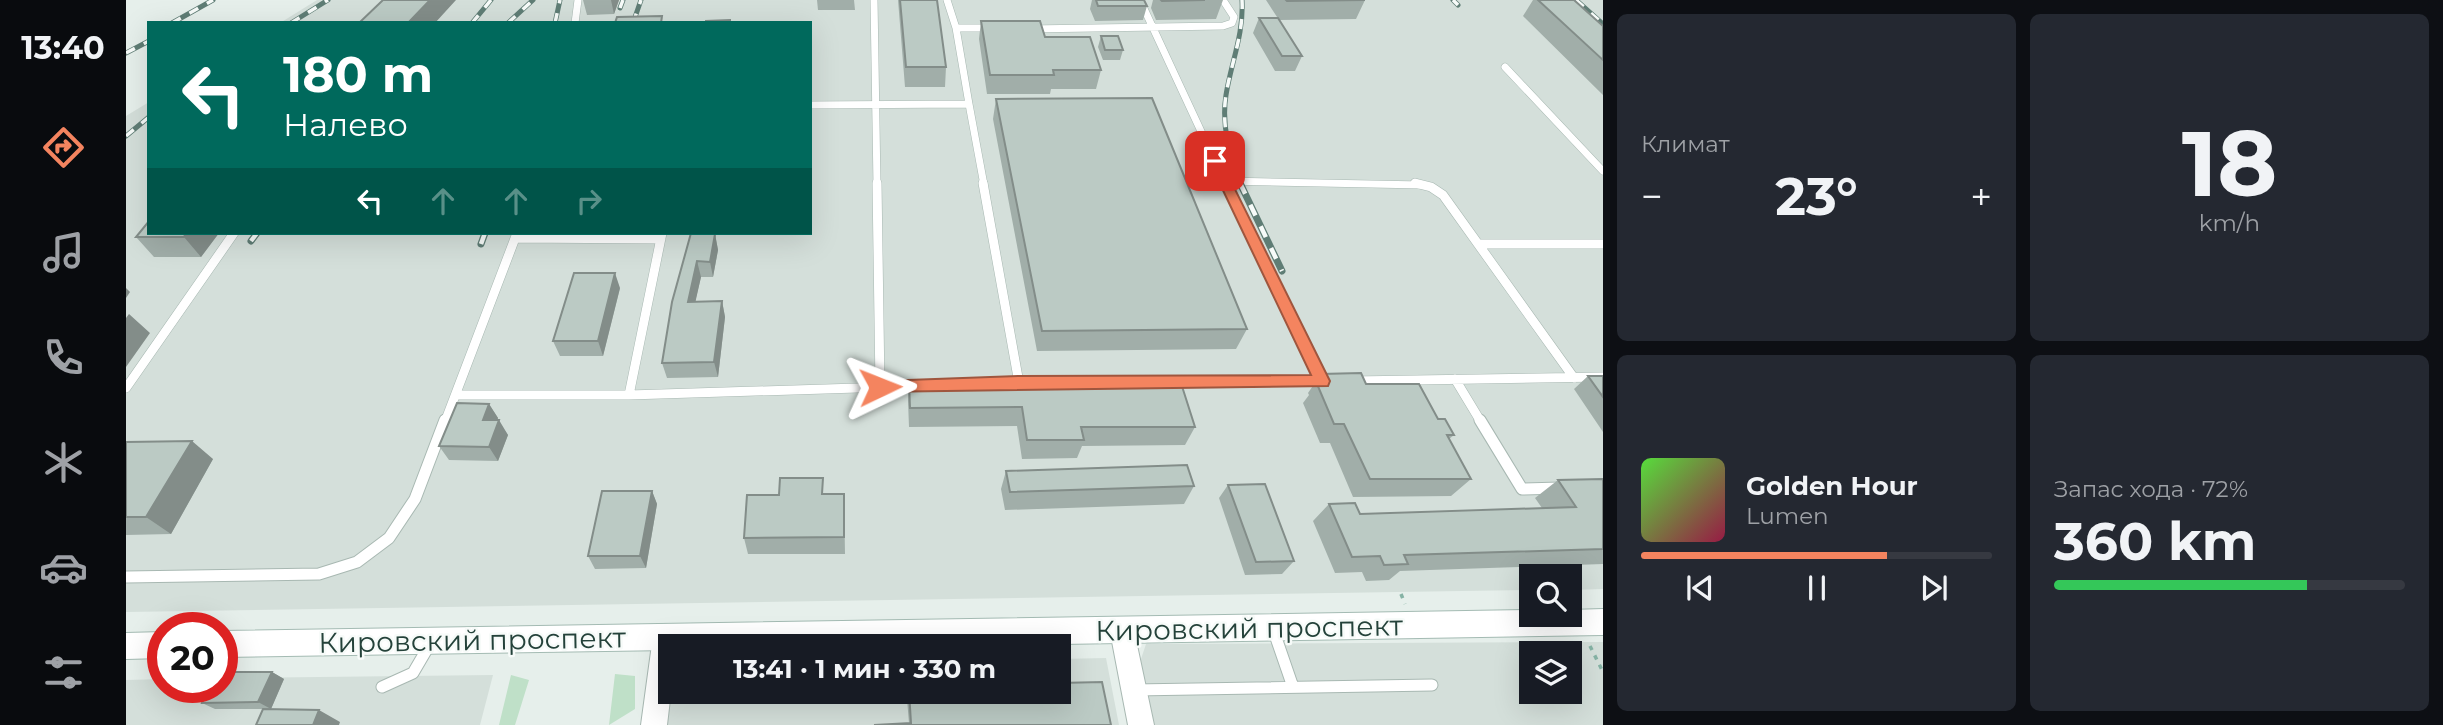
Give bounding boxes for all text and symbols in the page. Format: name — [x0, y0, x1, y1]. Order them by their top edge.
text: 13:40 — [21, 28, 105, 67]
text: 180 m — [283, 45, 433, 104]
icon: left — [168, 49, 259, 140]
text: Налево — [283, 105, 408, 144]
text: 18 — [2182, 108, 2277, 219]
icon: directions — [39, 123, 88, 172]
text: Климат — [1641, 130, 1730, 158]
pin — [1185, 131, 1245, 191]
icon: arrive — [1196, 142, 1234, 180]
text: 23° — [1775, 165, 1858, 228]
text: − — [1641, 173, 1663, 220]
text: + — [1970, 173, 1992, 220]
icon: left — [351, 182, 389, 220]
icon: ahead — [424, 182, 462, 220]
icon: ahead — [497, 182, 535, 220]
icon: right — [570, 182, 608, 220]
text: km/h — [2199, 209, 2260, 237]
icon: music — [39, 228, 88, 277]
icon: phone — [39, 333, 88, 382]
position arrow — [843, 350, 917, 424]
icon: climate — [39, 438, 88, 487]
text: Golden Hour — [1746, 470, 1918, 502]
text: Запас хода · 72% — [2054, 475, 2248, 503]
text: Lumen — [1746, 502, 1829, 530]
text: 360 km — [2054, 510, 2256, 573]
icon: car — [39, 543, 88, 592]
map controls — [1519, 564, 1582, 704]
button: search — [1519, 564, 1582, 627]
icon: previous — [1681, 569, 1719, 607]
icon: pause — [1798, 569, 1836, 607]
icon: next — [1915, 569, 1953, 607]
street label: Кировский проспект — [1095, 608, 1404, 648]
speed limit sign: 20 — [147, 612, 238, 703]
street label: Кировский проспект — [318, 620, 627, 660]
button: layers — [1519, 641, 1582, 704]
icon: filters — [39, 648, 88, 697]
text: 13:41 · 1 мин · 330 m — [733, 653, 996, 685]

